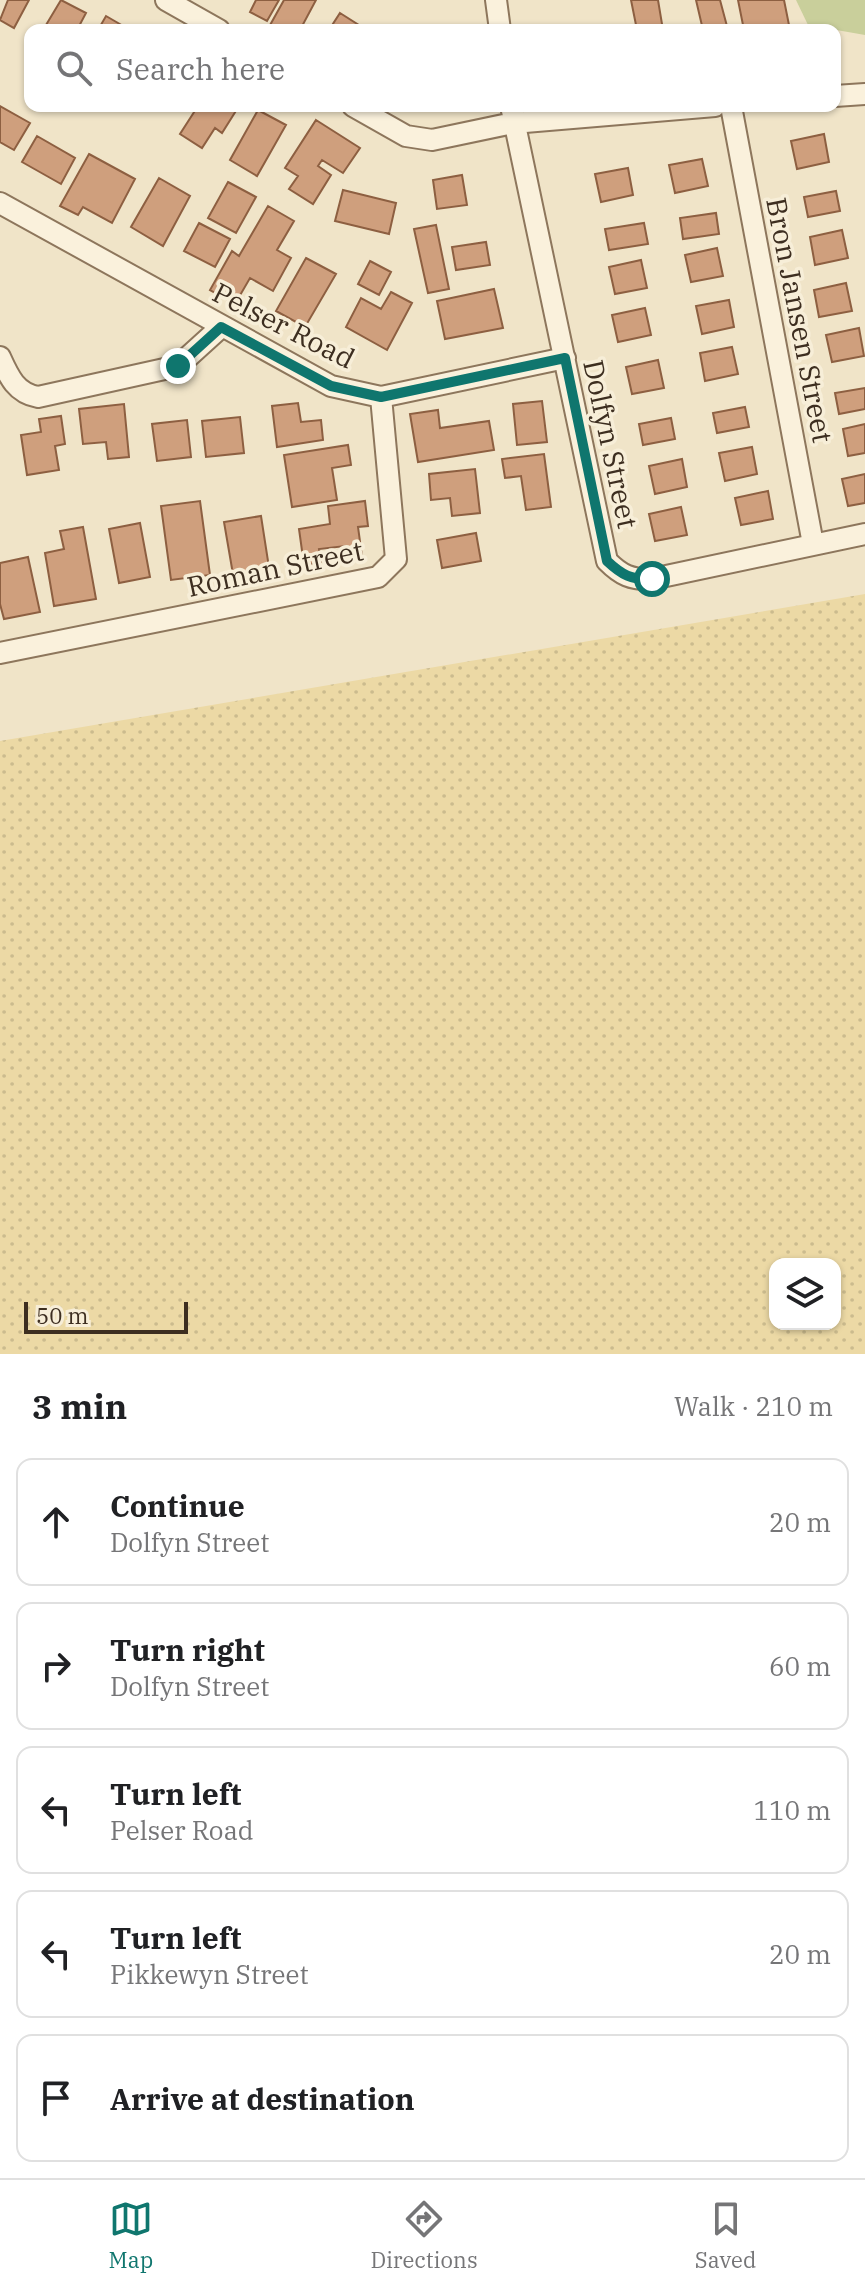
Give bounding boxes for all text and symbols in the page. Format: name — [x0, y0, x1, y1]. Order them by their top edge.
search box — [24, 24, 841, 112]
icon: search — [52, 46, 96, 90]
text: Search here — [116, 49, 285, 88]
street label: Bron Jansen Street — [758, 194, 842, 446]
street label: Pelser Road — [207, 273, 361, 377]
route end — [160, 348, 196, 384]
street label: Dolfyn Street — [575, 356, 647, 532]
street label: Roman Street — [184, 531, 367, 605]
route start — [634, 561, 670, 597]
map controls — [769, 1258, 841, 1330]
button: layers — [769, 1258, 841, 1330]
scale bar — [24, 1298, 188, 1334]
text: 50 m — [36, 1301, 88, 1330]
text: 3 min — [32, 1384, 127, 1428]
text: Walk · 210 m — [674, 1389, 833, 1423]
text: Continue — [110, 1486, 245, 1525]
icon: ahead — [34, 1500, 78, 1544]
text: 20 m — [769, 1505, 831, 1539]
text: Dolfyn Street — [110, 1525, 269, 1559]
text: Turn right — [110, 1630, 265, 1669]
icon: right — [34, 1644, 78, 1688]
text: 60 m — [769, 1649, 831, 1683]
text: Dolfyn Street — [110, 1669, 269, 1703]
text: Turn left — [110, 1774, 242, 1813]
icon: left — [34, 1788, 78, 1832]
text: 110 m — [753, 1793, 831, 1827]
text: Pelser Road — [110, 1813, 254, 1847]
text: Turn left — [110, 1918, 242, 1957]
icon: left — [34, 1932, 78, 1976]
text: 20 m — [769, 1937, 831, 1971]
text: Pikkewyn Street — [110, 1957, 309, 1991]
icon: arrive — [34, 2076, 78, 2120]
text: Arrive at destination — [110, 2079, 415, 2118]
tab: Map — [109, 2197, 153, 2274]
tab: Directions — [370, 2197, 478, 2274]
tab: Saved — [695, 2197, 756, 2274]

